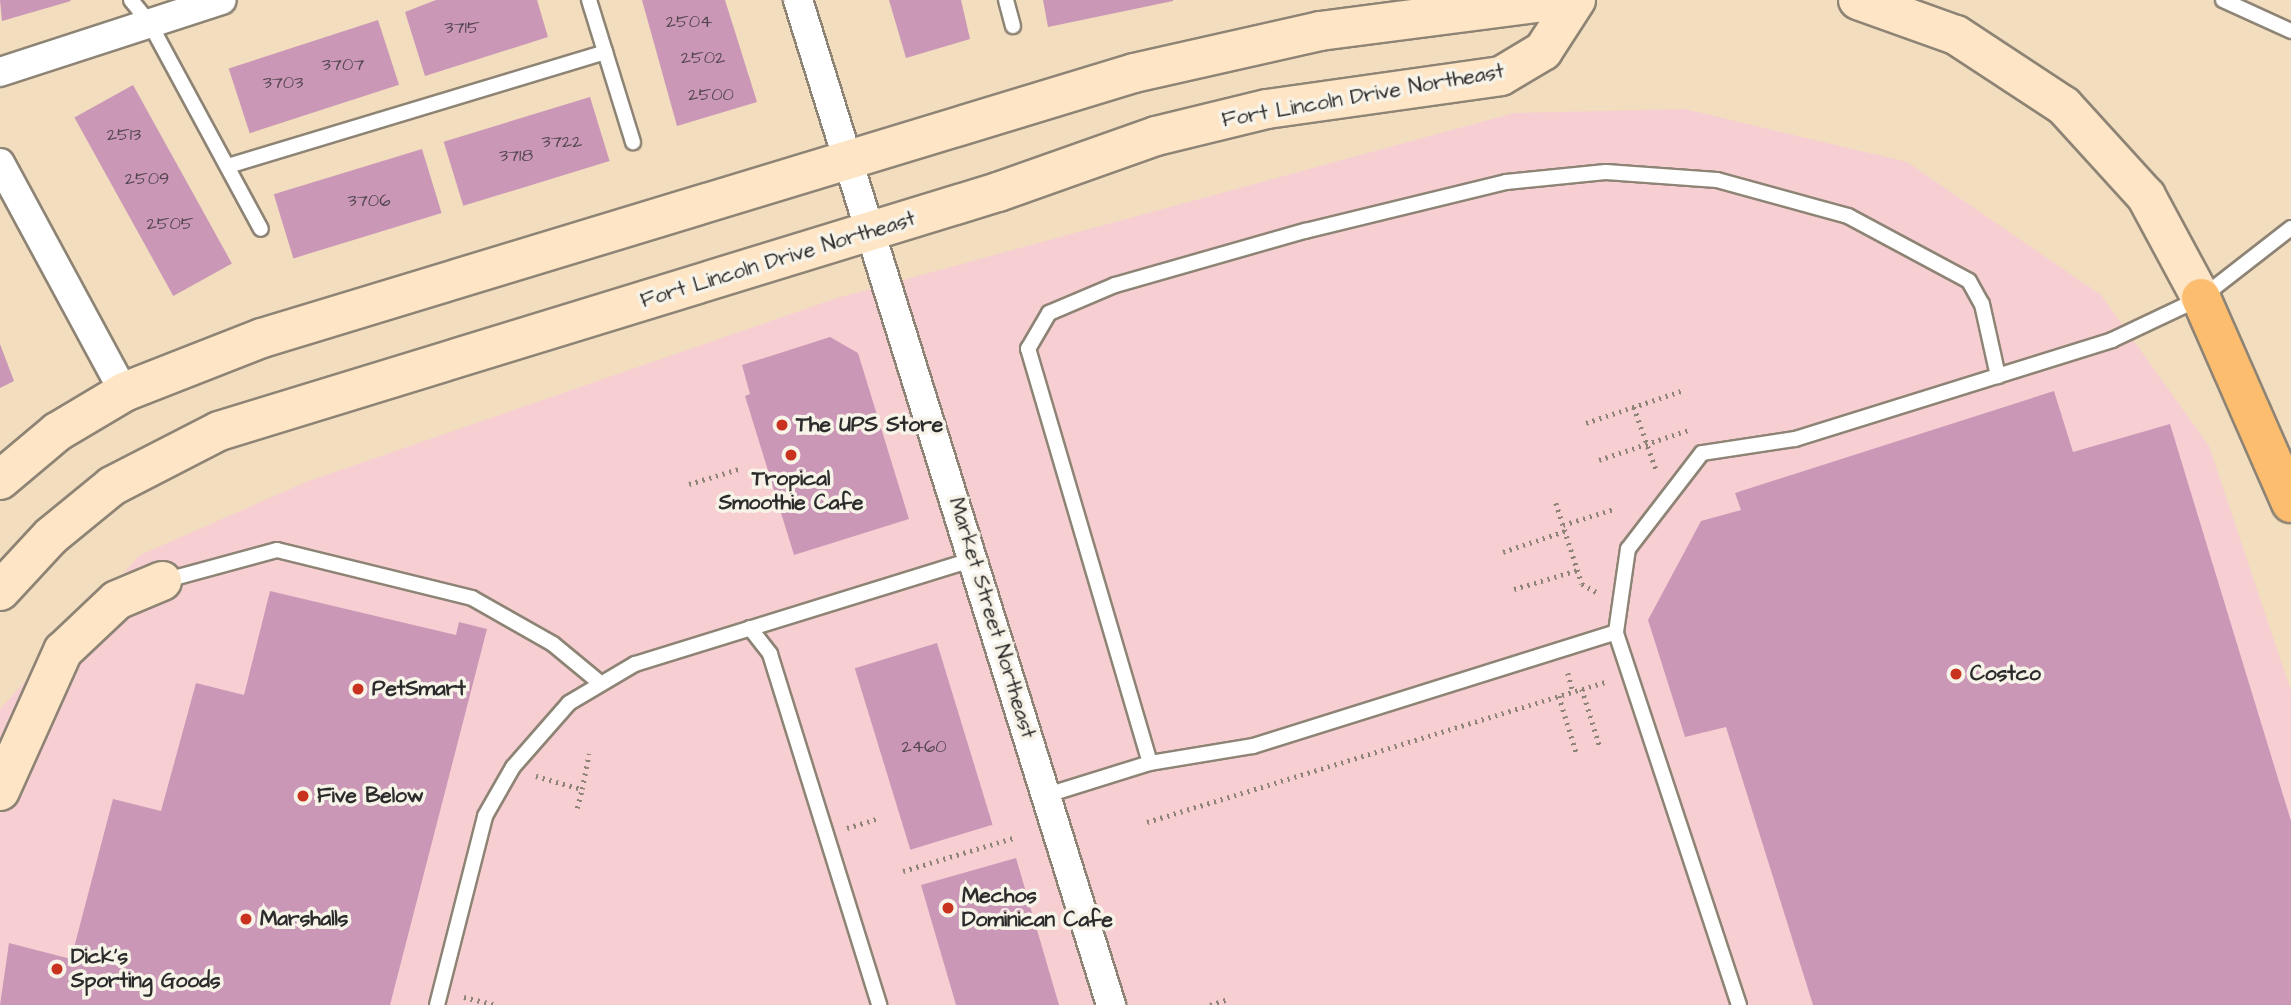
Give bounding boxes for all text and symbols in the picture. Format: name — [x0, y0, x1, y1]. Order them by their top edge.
house number: 2504 — [666, 11, 712, 33]
house number: 3715 — [444, 17, 480, 39]
house number: 2502 — [681, 47, 725, 69]
house number: 3707 — [322, 54, 364, 76]
street label: Fort Lincoln Drive Northeast — [1220, 59, 1506, 133]
house number: 3703 — [263, 72, 303, 94]
house number: 2500 — [688, 84, 734, 106]
house number: 2513 — [107, 124, 141, 146]
house number: 3722 — [542, 131, 582, 153]
house number: 3718 — [499, 145, 533, 167]
house number: 2509 — [125, 168, 169, 190]
house number: 3706 — [348, 190, 390, 212]
street label: Fort Lincoln Drive Northeast — [638, 206, 918, 314]
house number: 2505 — [146, 213, 194, 235]
place label: The UPS Store — [796, 412, 943, 438]
marker: The UPS Store — [774, 417, 790, 433]
marker: Tropical Smoothie Cafe — [783, 447, 799, 463]
place label: Tropical Smoothie Cafe — [719, 466, 863, 516]
street label: Market Street Northeast — [943, 495, 1041, 741]
place label: Costco — [1970, 661, 2041, 687]
marker: Costco — [1948, 666, 1964, 682]
place label: PetSmart — [372, 676, 466, 702]
marker: PetSmart — [350, 681, 366, 697]
house number: 2460 — [901, 736, 947, 758]
place label: Five Below — [317, 783, 424, 809]
marker: Five Below — [295, 788, 311, 804]
place label: Mechos Dominican Cafe — [962, 883, 1113, 933]
marker: Mechos Dominican Cafe — [940, 900, 956, 916]
place label: Marshalls — [260, 906, 348, 932]
marker: Marshalls — [238, 911, 254, 927]
place label: Dick's Sporting Goods — [71, 944, 220, 994]
marker: Dick's Sporting Goods — [49, 961, 65, 977]

